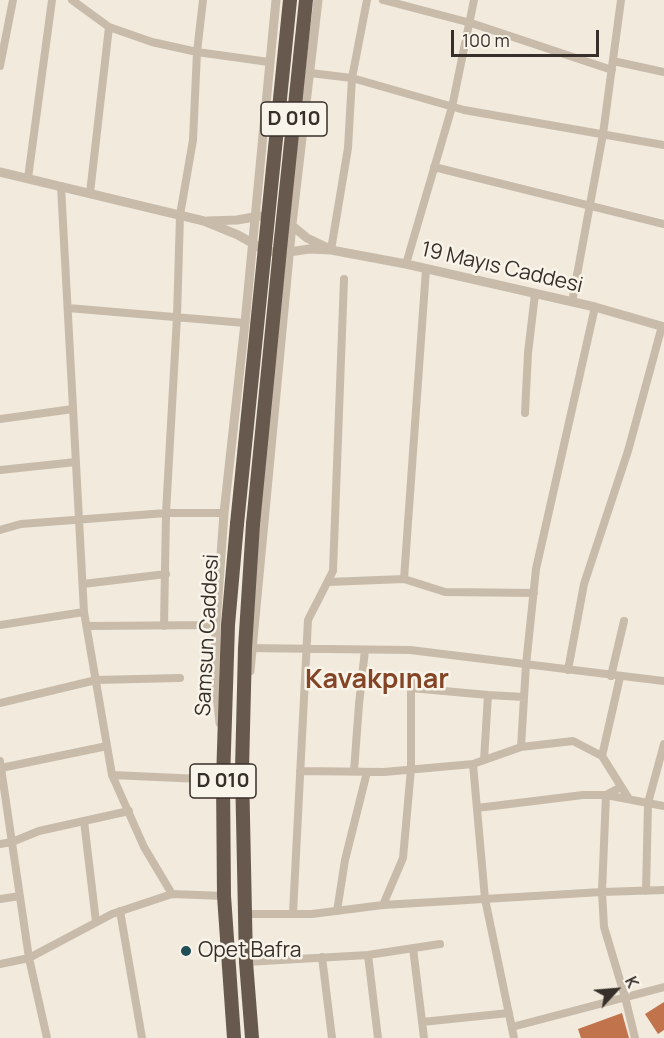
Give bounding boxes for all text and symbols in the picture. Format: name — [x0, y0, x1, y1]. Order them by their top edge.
scale bar — [454, 18, 602, 56]
text: 100 m — [462, 28, 510, 52]
road number: D 010 — [261, 102, 327, 136]
street label: 19 Mayıs Caddesi — [419, 237, 585, 299]
street label: Samsun Caddesi — [191, 553, 225, 717]
district label: Kavakpınar — [305, 664, 449, 696]
road number: D 010 — [190, 764, 256, 798]
place label: Opet Bafra — [198, 938, 301, 964]
marker: Opet Bafra — [179, 944, 193, 958]
north arrow — [586, 960, 646, 1020]
text: K — [620, 973, 644, 992]

